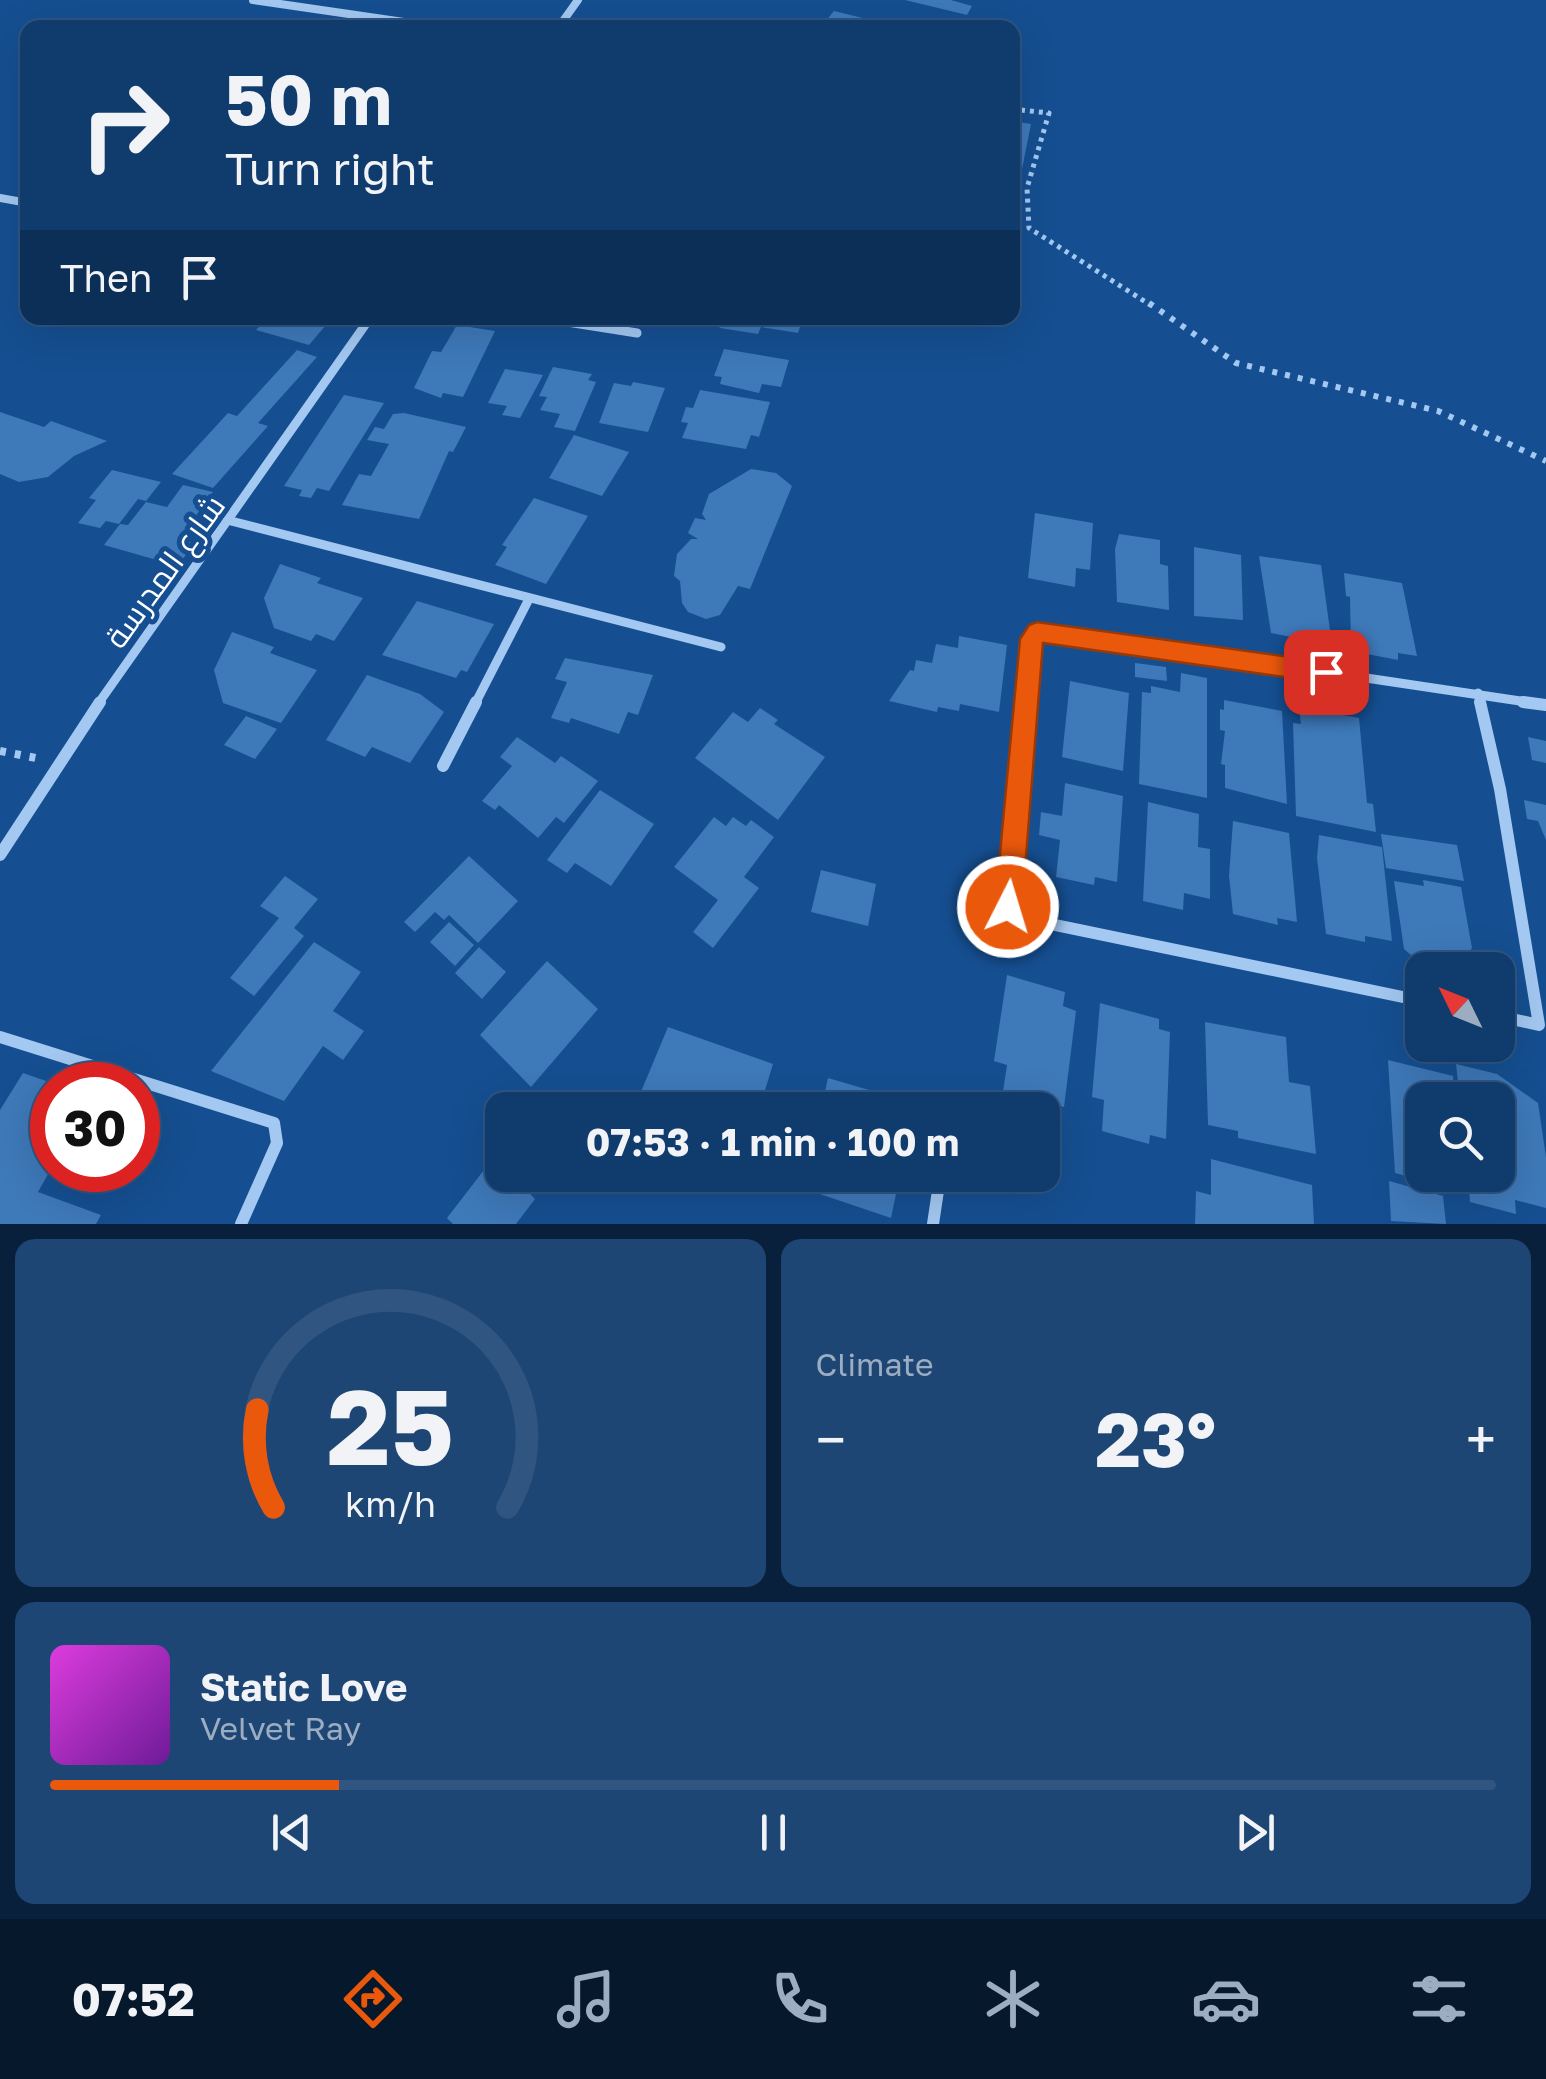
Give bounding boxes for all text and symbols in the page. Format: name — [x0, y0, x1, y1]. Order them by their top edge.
text: 50 m — [225, 56, 392, 140]
icon: right — [60, 60, 190, 190]
text: Turn right — [225, 141, 435, 195]
icon: arrive — [172, 250, 227, 305]
text: Then — [60, 255, 152, 300]
street label: شارع المدرسة — [96, 487, 235, 657]
pin — [1284, 630, 1369, 715]
icon: arrive — [1299, 645, 1354, 700]
position arrow — [956, 855, 1060, 959]
north arrow — [1405, 952, 1515, 1062]
map controls — [1405, 952, 1515, 1192]
speed limit sign: 30 — [30, 1062, 160, 1192]
button: search — [1405, 1082, 1515, 1192]
text: 07:53 · 1 min · 100 m — [586, 1119, 959, 1164]
text: Climate — [816, 1345, 934, 1383]
text: 25 — [327, 1363, 454, 1488]
text: 23° — [1095, 1393, 1216, 1484]
text: − — [816, 1406, 846, 1472]
text: + — [1466, 1406, 1496, 1472]
text: km/h — [345, 1482, 436, 1525]
text: Static Love — [200, 1664, 407, 1709]
text: Velvet Ray — [200, 1709, 361, 1747]
icon: previous — [264, 1805, 319, 1860]
icon: pause — [746, 1805, 801, 1860]
icon: next — [1228, 1805, 1283, 1860]
icon: directions — [338, 1964, 408, 2034]
icon: music — [551, 1964, 621, 2034]
icon: phone — [765, 1964, 835, 2034]
icon: climate — [978, 1964, 1048, 2034]
icon: car — [1191, 1964, 1261, 2034]
icon: filters — [1404, 1964, 1474, 2034]
text: 07:52 — [72, 1972, 195, 2026]

